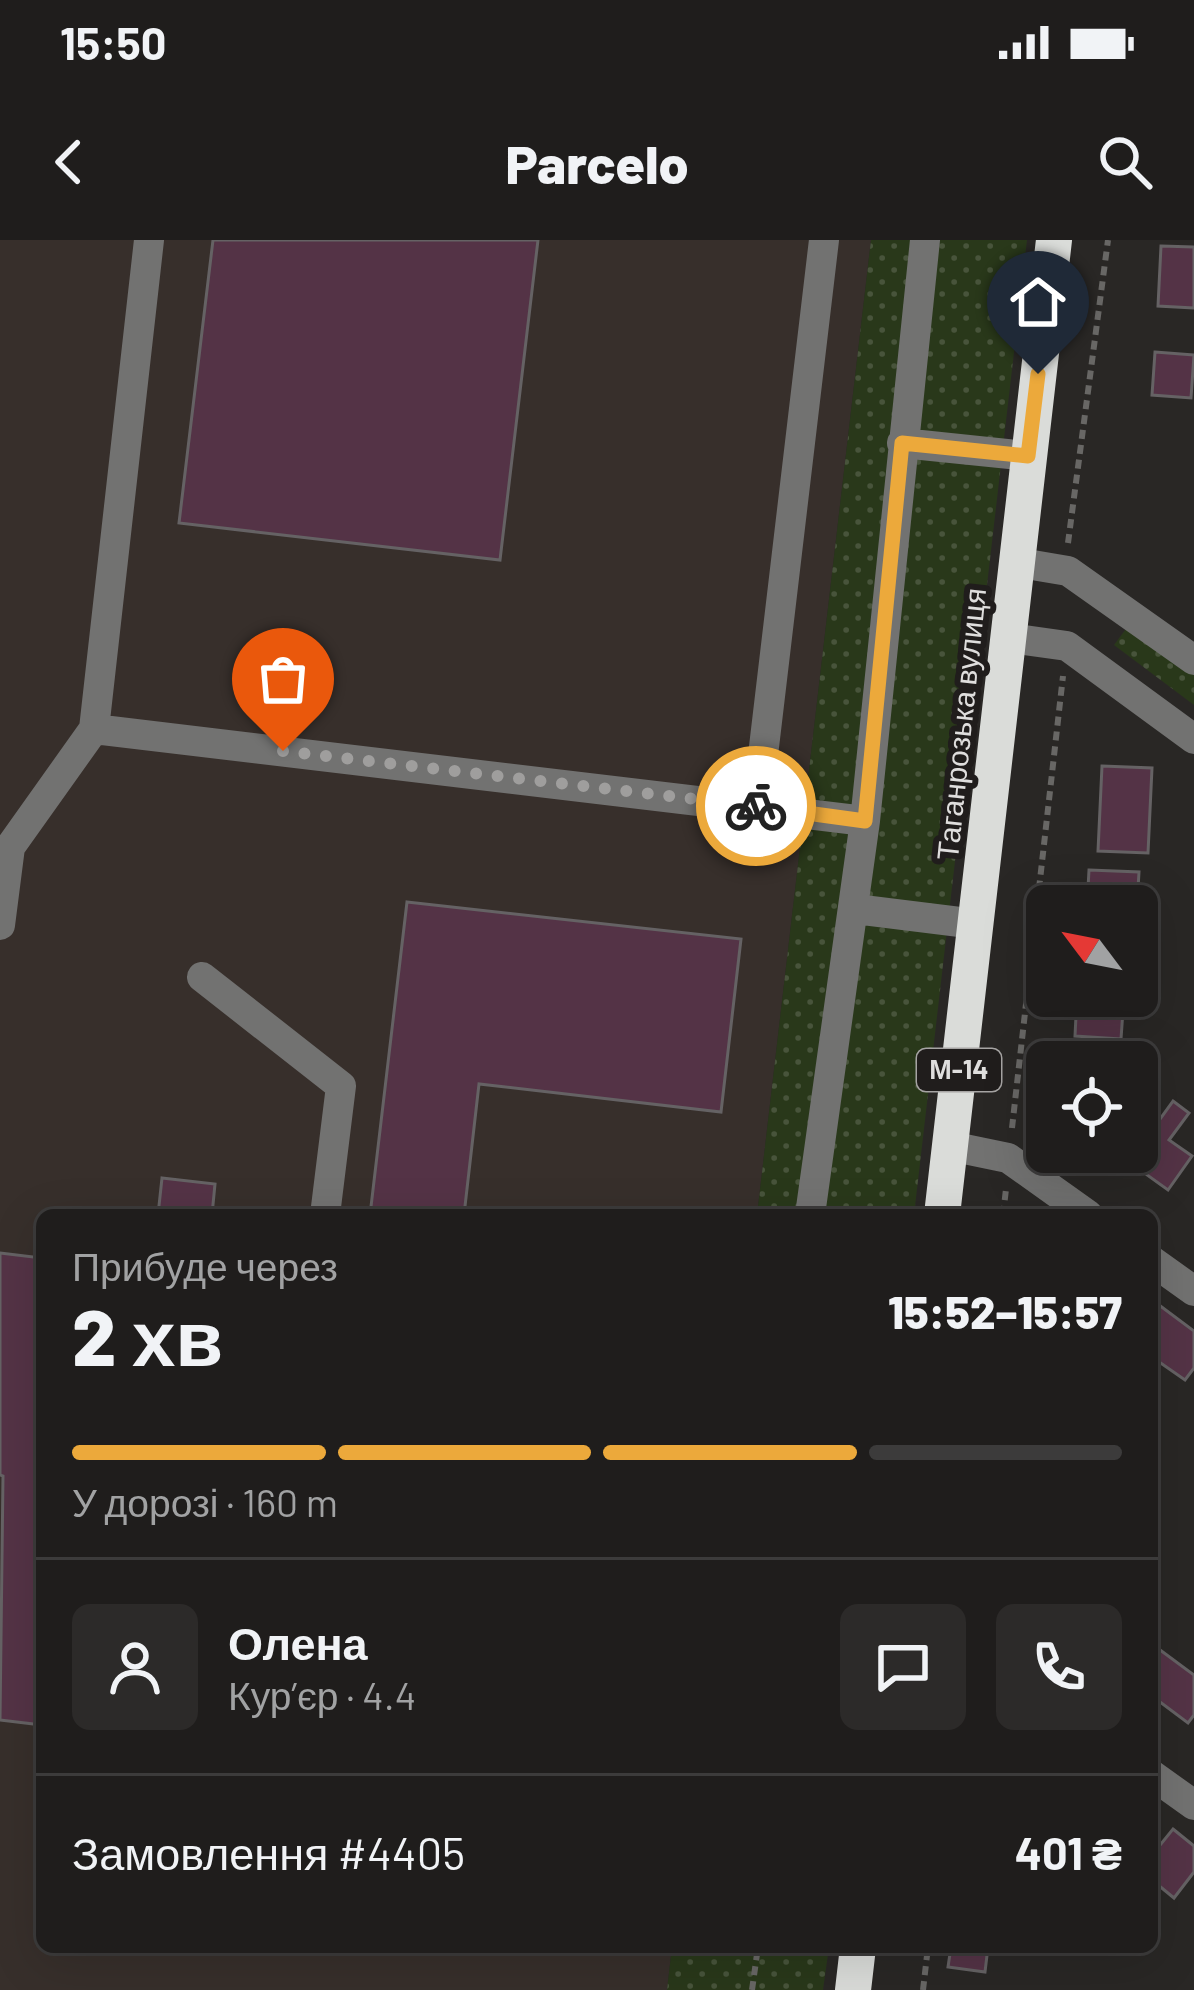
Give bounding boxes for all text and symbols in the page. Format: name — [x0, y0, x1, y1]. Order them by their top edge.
text: 15:50 — [60, 15, 166, 69]
icon: back — [36, 129, 102, 195]
icon: search — [1092, 129, 1158, 195]
text: Parcelo — [505, 130, 689, 195]
pin — [987, 251, 1089, 374]
icon: home — [1005, 269, 1071, 335]
street label: Таганрозька вулиця — [928, 586, 992, 862]
pin — [232, 628, 334, 751]
icon: bag — [250, 646, 316, 712]
courier — [696, 746, 816, 866]
icon: bike — [723, 773, 789, 839]
north arrow — [1026, 885, 1158, 1017]
map controls — [1026, 885, 1158, 1173]
button: locate — [1026, 1041, 1158, 1173]
road number: М-14 — [917, 1049, 1001, 1091]
text: Прибуде через — [72, 1242, 338, 1289]
text: 15:52–15:57 — [888, 1284, 1122, 1338]
text: 2 хв — [72, 1288, 223, 1382]
text: У дорозі · 160 m — [72, 1478, 338, 1525]
button: person — [72, 1604, 198, 1730]
button: chat — [840, 1604, 966, 1730]
button: phone — [996, 1604, 1122, 1730]
text: Олена — [228, 1615, 368, 1669]
text: Кур’єр · 4.4 — [228, 1671, 416, 1718]
text: Замовлення #4405 — [72, 1825, 465, 1879]
text: 401 ₴ — [1015, 1825, 1122, 1879]

